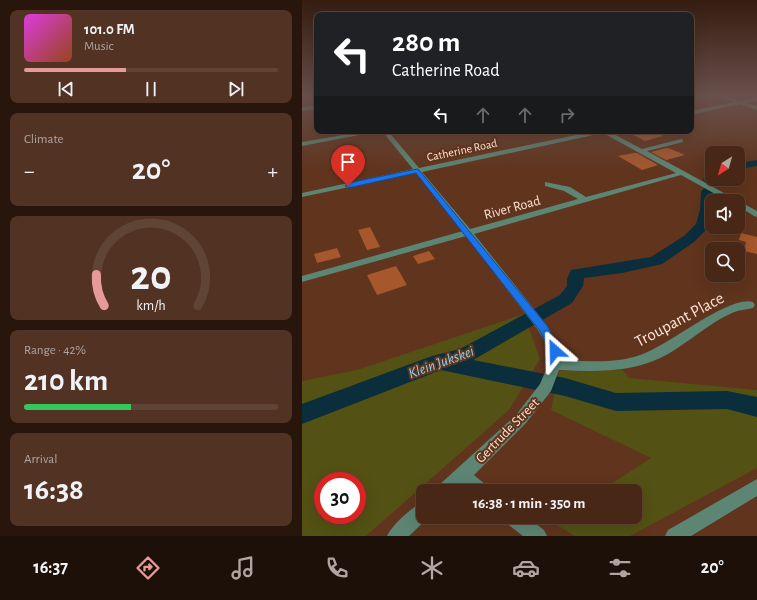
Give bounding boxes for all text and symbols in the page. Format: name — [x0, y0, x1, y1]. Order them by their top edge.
text: 101.0 FM — [84, 22, 135, 37]
icon: left — [326, 28, 378, 80]
text: 280 m — [392, 29, 460, 57]
text: Music — [84, 40, 114, 53]
text: Catherine Road — [392, 62, 500, 80]
icon: previous — [55, 78, 77, 100]
icon: pause — [140, 78, 162, 100]
icon: next — [225, 78, 247, 100]
icon: left — [430, 104, 452, 126]
icon: ahead — [472, 104, 494, 126]
icon: ahead — [514, 104, 536, 126]
icon: right — [556, 104, 578, 126]
text: Climate — [24, 133, 63, 146]
street label: Catherine Road — [426, 137, 498, 163]
pin — [331, 145, 365, 186]
north arrow — [705, 146, 745, 186]
map controls — [705, 146, 745, 282]
icon: arrive — [337, 151, 359, 173]
text: 20° — [132, 155, 170, 185]
text: − — [24, 160, 35, 182]
text: + — [267, 160, 278, 182]
street label: River Road — [482, 194, 542, 222]
button: sound — [705, 194, 745, 234]
button: search — [705, 242, 745, 282]
text: 20 — [130, 256, 172, 297]
street label: Troupant Place — [632, 289, 727, 350]
text: km/h — [136, 299, 166, 313]
position arrow — [534, 330, 576, 372]
text: Range · 42% — [24, 344, 86, 357]
water label: Klein Jukskei — [406, 344, 476, 381]
text: 210 km — [24, 366, 108, 396]
street label: Gertrude Street — [473, 395, 542, 466]
text: Arrival — [24, 453, 57, 466]
speed limit sign: 30 — [314, 472, 366, 524]
text: 16:38 — [24, 475, 84, 505]
text: 16:38 · 1 min · 350 m — [473, 496, 585, 511]
icon: directions — [134, 554, 162, 582]
icon: music — [229, 554, 257, 582]
icon: phone — [323, 554, 351, 582]
icon: climate — [418, 554, 446, 582]
icon: car — [512, 554, 540, 582]
icon: filters — [606, 554, 634, 582]
text: 16:37 — [33, 559, 68, 577]
text: 20° — [701, 559, 724, 577]

